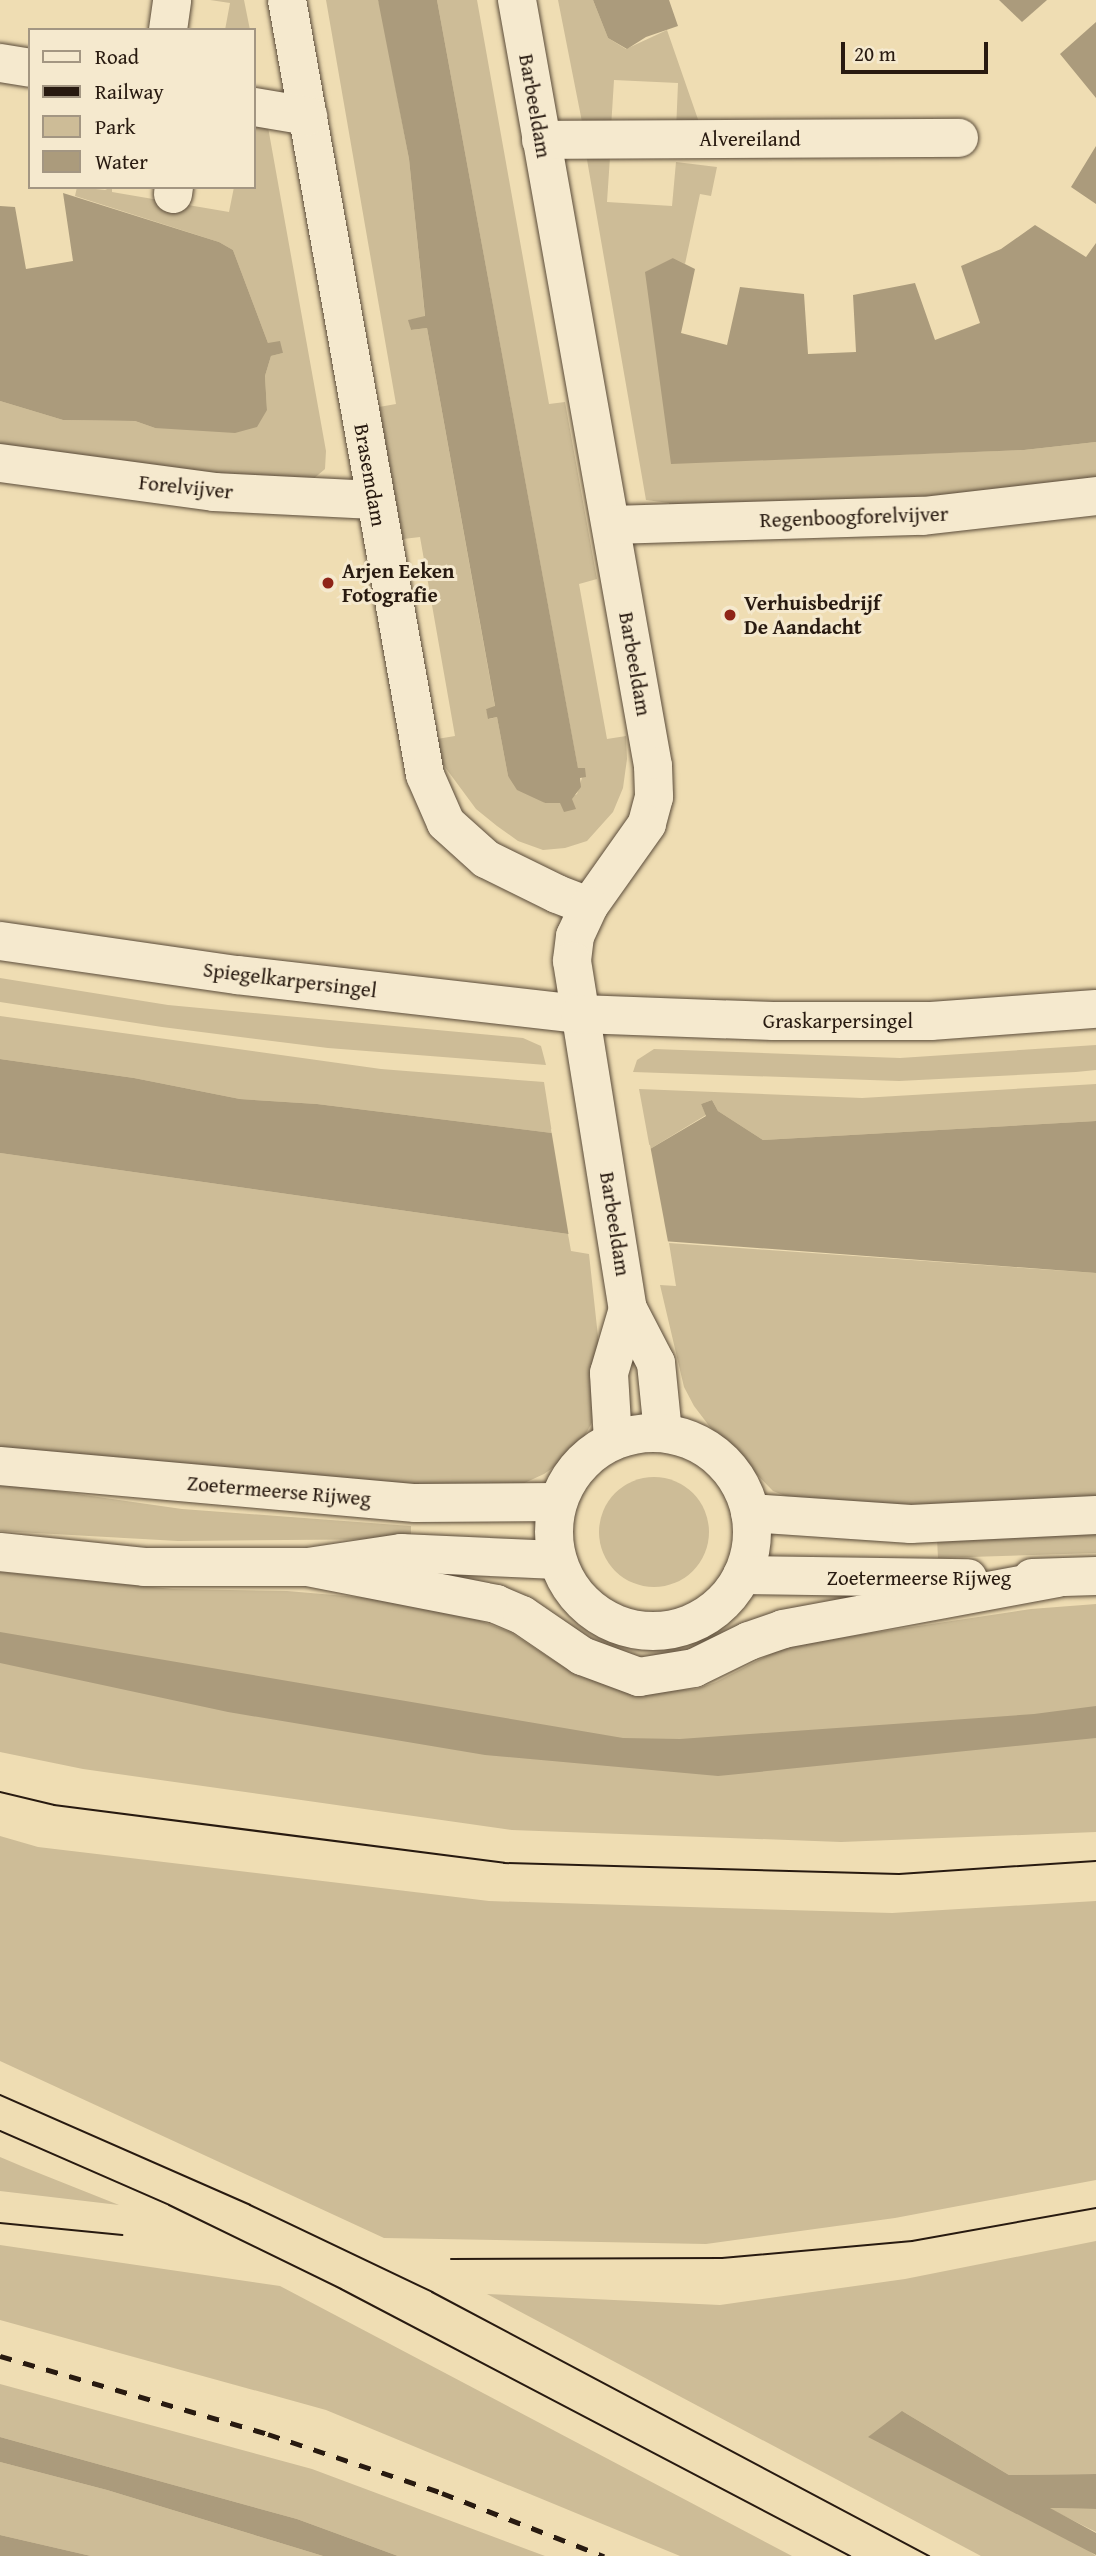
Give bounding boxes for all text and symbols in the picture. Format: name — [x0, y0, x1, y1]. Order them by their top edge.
legend — [28, 28, 256, 189]
scale bar — [844, 28, 991, 72]
text: 20 m — [854, 38, 896, 69]
text: Road — [95, 41, 139, 72]
street label: Barbeeldam — [513, 52, 557, 160]
text: Railway — [95, 76, 164, 107]
text: Park — [95, 111, 136, 142]
street label: Alvereiland — [699, 126, 801, 152]
text: Water — [95, 146, 148, 177]
street label: Brasemdam — [349, 422, 391, 528]
street label: Forelvijver — [138, 470, 234, 504]
street label: Regenboogforelvijver — [759, 501, 949, 533]
place label: Arjen Eeken Fotografie — [342, 558, 454, 608]
marker: Arjen Eeken Fotografie — [320, 575, 336, 591]
place label: Verhuisbedrijf De Aandacht — [744, 590, 880, 640]
marker: Verhuisbedrijf De Aandacht — [722, 607, 738, 623]
street label: Barbeeldam — [613, 610, 657, 718]
street label: Spiegelkarpersingel — [202, 957, 378, 1003]
street label: Graskarpersingel — [763, 1008, 913, 1034]
street label: Barbeeldam — [594, 1170, 636, 1278]
street label: Zoetermeerse Rijweg — [186, 1470, 372, 1512]
street label: Zoetermeerse Rijweg — [827, 1565, 1011, 1591]

